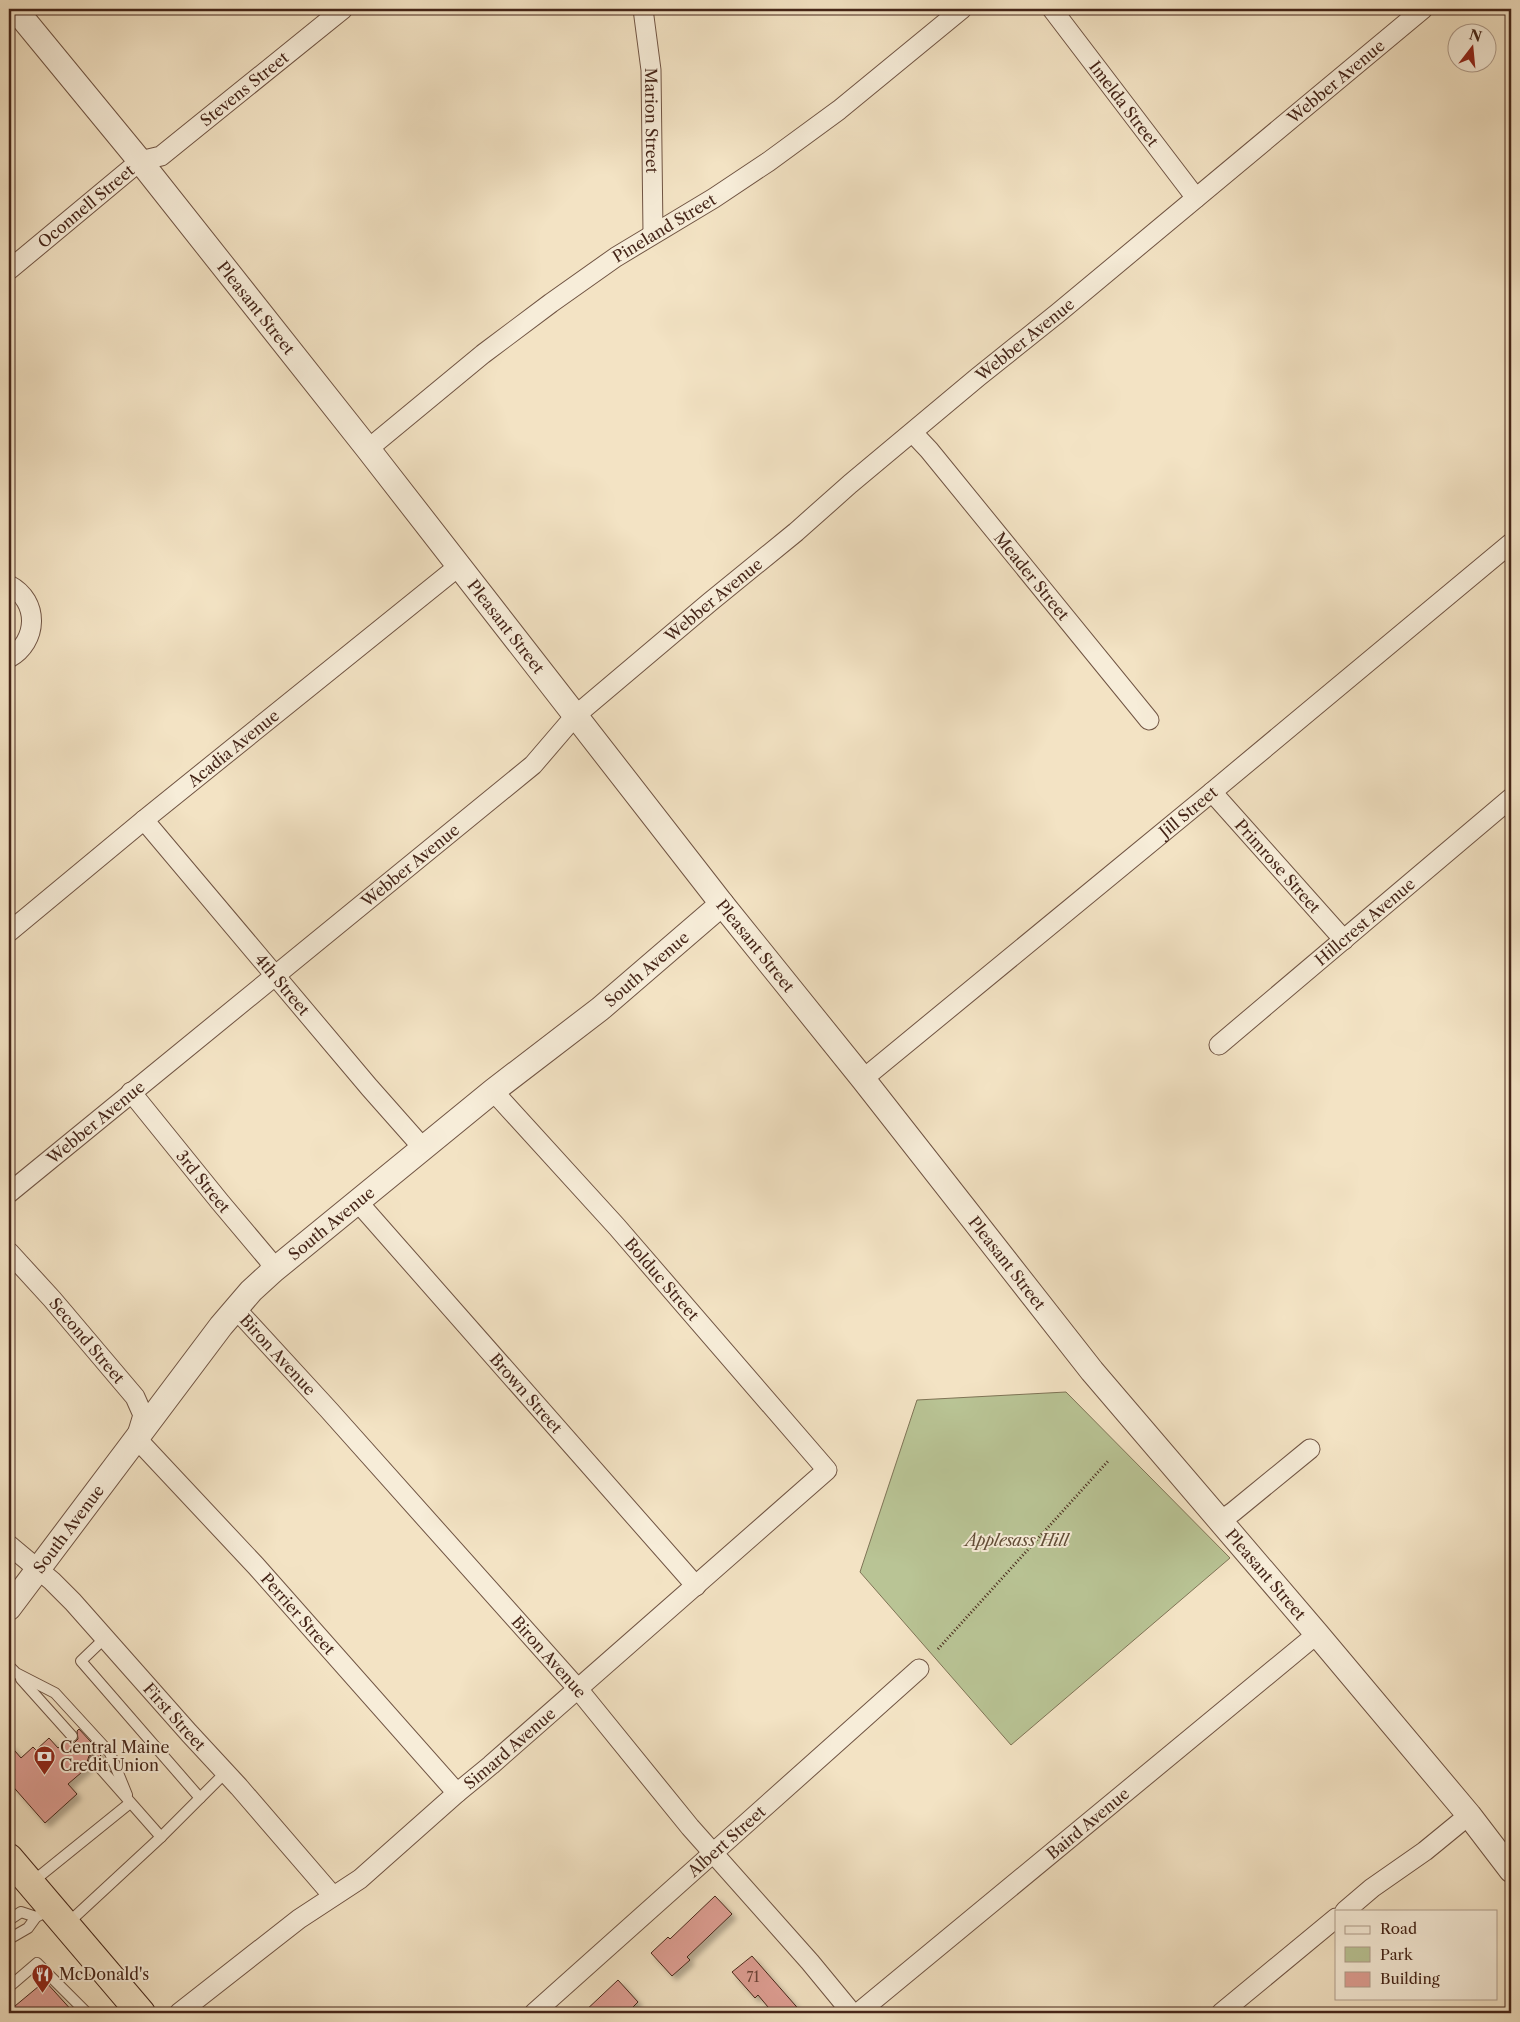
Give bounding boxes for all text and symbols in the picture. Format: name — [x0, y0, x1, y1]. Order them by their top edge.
north arrow — [1448, 22, 1498, 72]
text: N — [1467, 25, 1484, 46]
street label: Webber Avenue — [1283, 35, 1389, 128]
street label: Stevens Street — [196, 47, 293, 130]
street label: Imelda Street — [1085, 57, 1163, 151]
street label: Marion Street — [641, 68, 662, 174]
street label: Oconnell Street — [33, 160, 139, 252]
street label: Pineland Street — [609, 189, 720, 267]
street label: Pleasant Street — [213, 257, 299, 359]
street label: Webber Avenue — [971, 294, 1078, 385]
street label: Meader Street — [990, 528, 1074, 625]
street label: Webber Avenue — [660, 554, 766, 646]
street label: Pleasant Street — [463, 576, 549, 678]
street label: Acadia Avenue — [183, 705, 283, 792]
street label: Jill Street — [1153, 782, 1222, 843]
street label: Primrose Street — [1231, 815, 1325, 917]
street label: Webber Avenue — [356, 819, 463, 912]
street label: Hillcrest Avenue — [1311, 874, 1419, 970]
street label: Pleasant Street — [712, 895, 799, 996]
street label: South Avenue — [600, 927, 693, 1011]
street label: 4th Street — [251, 949, 314, 1020]
street label: Webber Avenue — [42, 1076, 149, 1169]
street label: 3rd Street — [172, 1146, 235, 1217]
street label: South Avenue — [284, 1182, 378, 1264]
street label: Pleasant Street — [964, 1212, 1050, 1314]
street label: Bolduc Street — [621, 1233, 704, 1325]
street label: Second Street — [45, 1293, 129, 1388]
street label: Biron Avenue — [236, 1310, 320, 1399]
street label: Brown Street — [486, 1349, 567, 1438]
street label: South Avenue — [29, 1481, 108, 1577]
street label: Pleasant Street — [1221, 1525, 1311, 1624]
park label: Applesass Hill — [962, 1530, 1071, 1550]
street label: Perrier Street — [257, 1569, 340, 1659]
street label: Biron Avenue — [507, 1612, 591, 1702]
street label: First Street — [139, 1679, 210, 1755]
street label: Simard Avenue — [460, 1703, 559, 1793]
place label: Central Maine Credit Union — [60, 1737, 169, 1775]
bank icon: Central Maine Credit Union — [32, 1744, 56, 1775]
street label: Baird Avenue — [1042, 1783, 1133, 1863]
street label: Albert Street — [683, 1801, 770, 1882]
legend — [1335, 1910, 1498, 2000]
text: Road — [1380, 1919, 1417, 1938]
text: Park — [1380, 1945, 1414, 1964]
restaurant icon: McDonald's — [31, 1962, 55, 1993]
place label: McDonald's — [59, 1964, 149, 1984]
house number: 71 — [747, 1968, 759, 1986]
text: Building — [1380, 1969, 1440, 1988]

